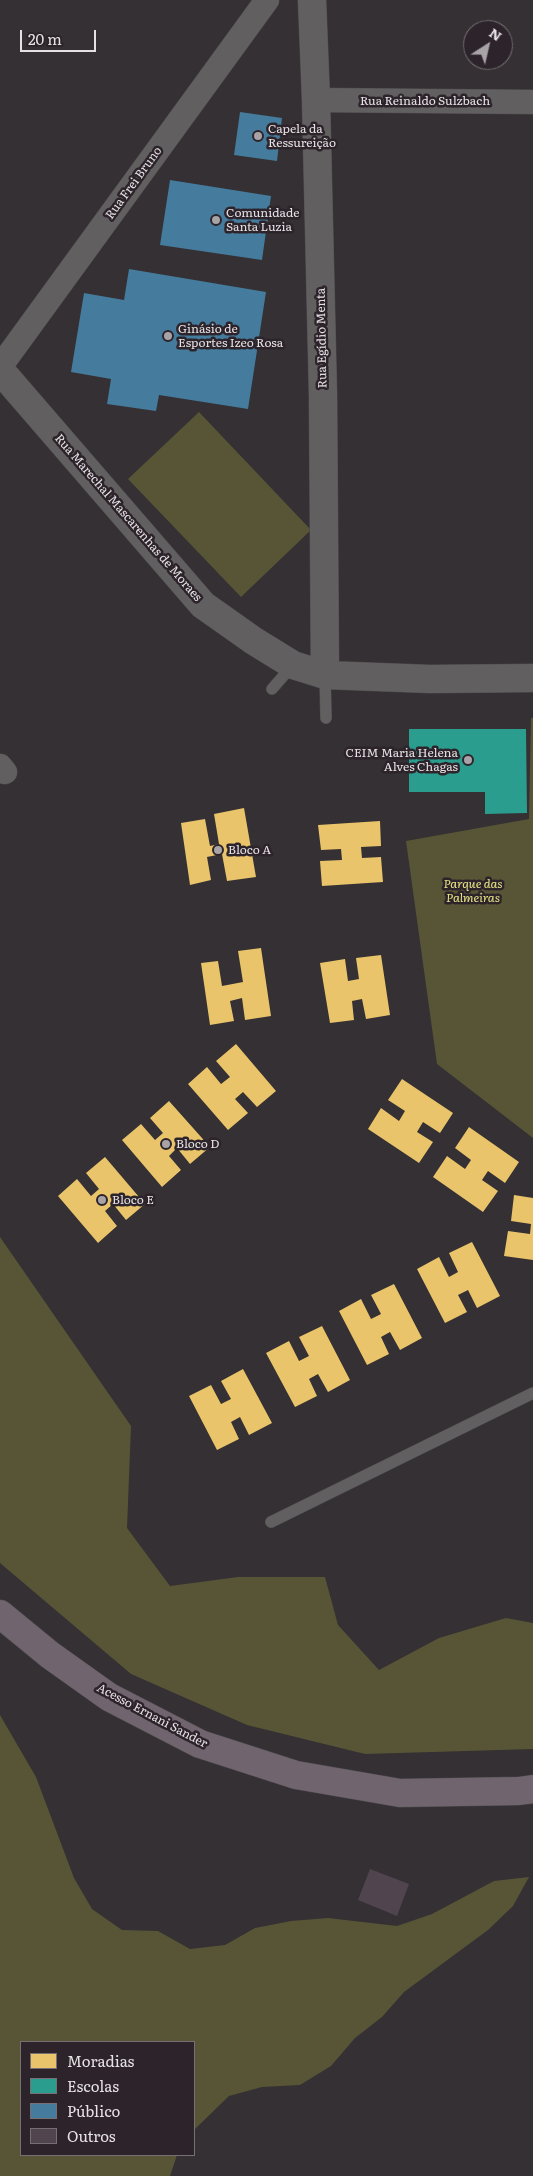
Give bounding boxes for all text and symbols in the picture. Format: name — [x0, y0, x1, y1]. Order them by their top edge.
scale bar — [22, 20, 99, 52]
north arrow — [463, 20, 513, 70]
text: N — [485, 22, 507, 45]
text: 20 m — [28, 27, 62, 50]
street label: Rua Reinaldo Sulzbach — [360, 94, 490, 108]
place label: Capela da Ressureição — [268, 122, 336, 150]
marker: Capela da Ressureição — [252, 130, 264, 142]
street label: Rua Frei Bruno — [103, 144, 165, 222]
place label: Comunidade Santa Luzia — [226, 206, 299, 234]
marker: Comunidade Santa Luzia — [210, 214, 222, 226]
street label: Rua Egídio Menta — [314, 288, 330, 388]
place label: Ginásio de Esportes Izeo Rosa — [178, 322, 283, 350]
marker: Ginásio de Esportes Izeo Rosa — [162, 330, 174, 342]
street label: Rua Marechal Mascarenhas de Moraes — [51, 431, 205, 605]
place label: CEIM Maria Helena Alves Chagas — [346, 746, 458, 774]
marker: CEIM Maria Helena Alves Chagas — [462, 754, 474, 766]
place label: Bloco A — [228, 843, 271, 857]
marker: Bloco A — [212, 844, 224, 856]
park label: Parque das Palmeiras — [443, 877, 503, 905]
place label: Bloco D — [176, 1137, 219, 1151]
marker: Bloco D — [160, 1138, 172, 1150]
place label: Bloco E — [112, 1193, 154, 1207]
marker: Bloco E — [96, 1194, 108, 1206]
street label: Acesso Ernani Sander — [94, 1681, 210, 1751]
legend — [20, 2041, 195, 2156]
text: Moradias — [67, 2049, 134, 2072]
text: Escolas — [67, 2074, 119, 2097]
text: Público — [67, 2099, 120, 2122]
text: Outros — [67, 2124, 116, 2147]

